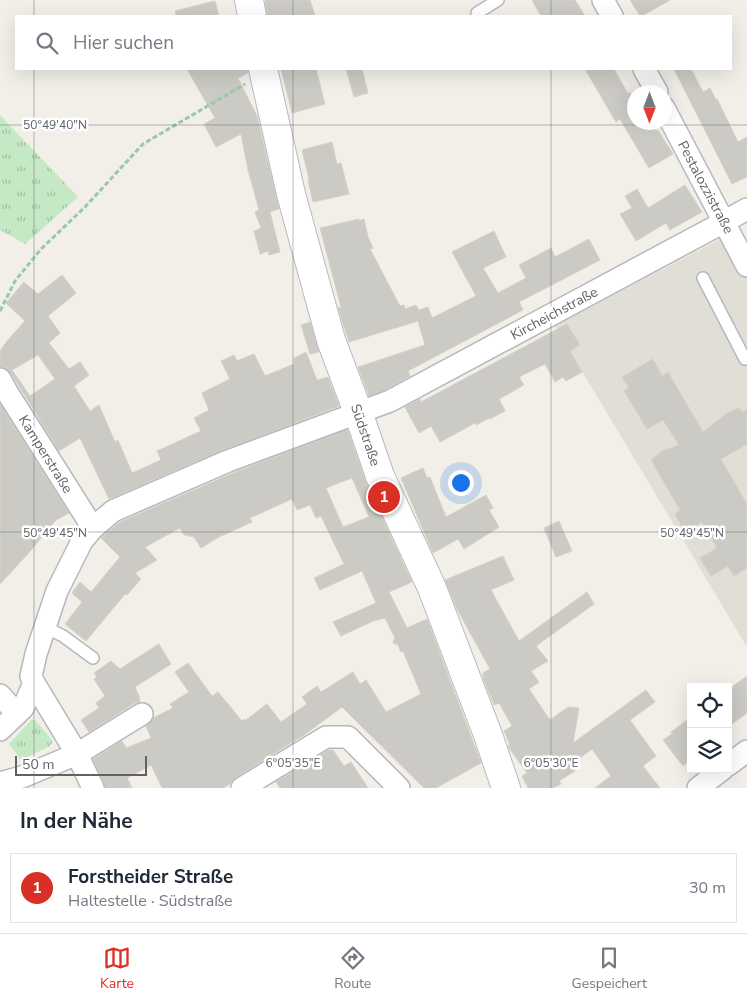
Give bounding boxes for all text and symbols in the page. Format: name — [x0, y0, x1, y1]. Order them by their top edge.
search box — [15, 15, 732, 70]
icon: search — [33, 29, 61, 57]
text: Hier suchen — [73, 30, 174, 56]
north arrow — [627, 85, 672, 130]
text: 50°49'40"N — [23, 117, 87, 133]
street label: Pestalozzistraße — [673, 137, 738, 237]
street label: Kircheichstraße — [507, 282, 601, 344]
street label: Südstraße — [346, 402, 385, 469]
street label: Kamperstraße — [14, 412, 77, 497]
your location — [448, 470, 474, 496]
pin: 1 — [368, 478, 400, 516]
text: 50°49'45"N — [23, 525, 87, 541]
text: 50°49'45"N — [660, 525, 724, 541]
map controls — [687, 683, 732, 773]
button: locate — [687, 683, 732, 728]
button: layers — [687, 728, 732, 773]
scale bar — [15, 753, 148, 776]
text: 50 m — [22, 755, 54, 774]
text: 6°05'35"E — [266, 755, 320, 771]
text: 6°05'30"E — [524, 755, 578, 771]
text: In der Nähe — [20, 807, 133, 835]
text: Forstheider Straße — [68, 864, 233, 890]
text: 1 — [32, 877, 42, 899]
text: 30 m — [689, 877, 726, 899]
text: Haltestelle · Südstraße — [68, 890, 233, 912]
tab: Karte — [100, 944, 134, 993]
tab: Route — [334, 944, 371, 993]
tab: Gespeichert — [572, 944, 647, 993]

